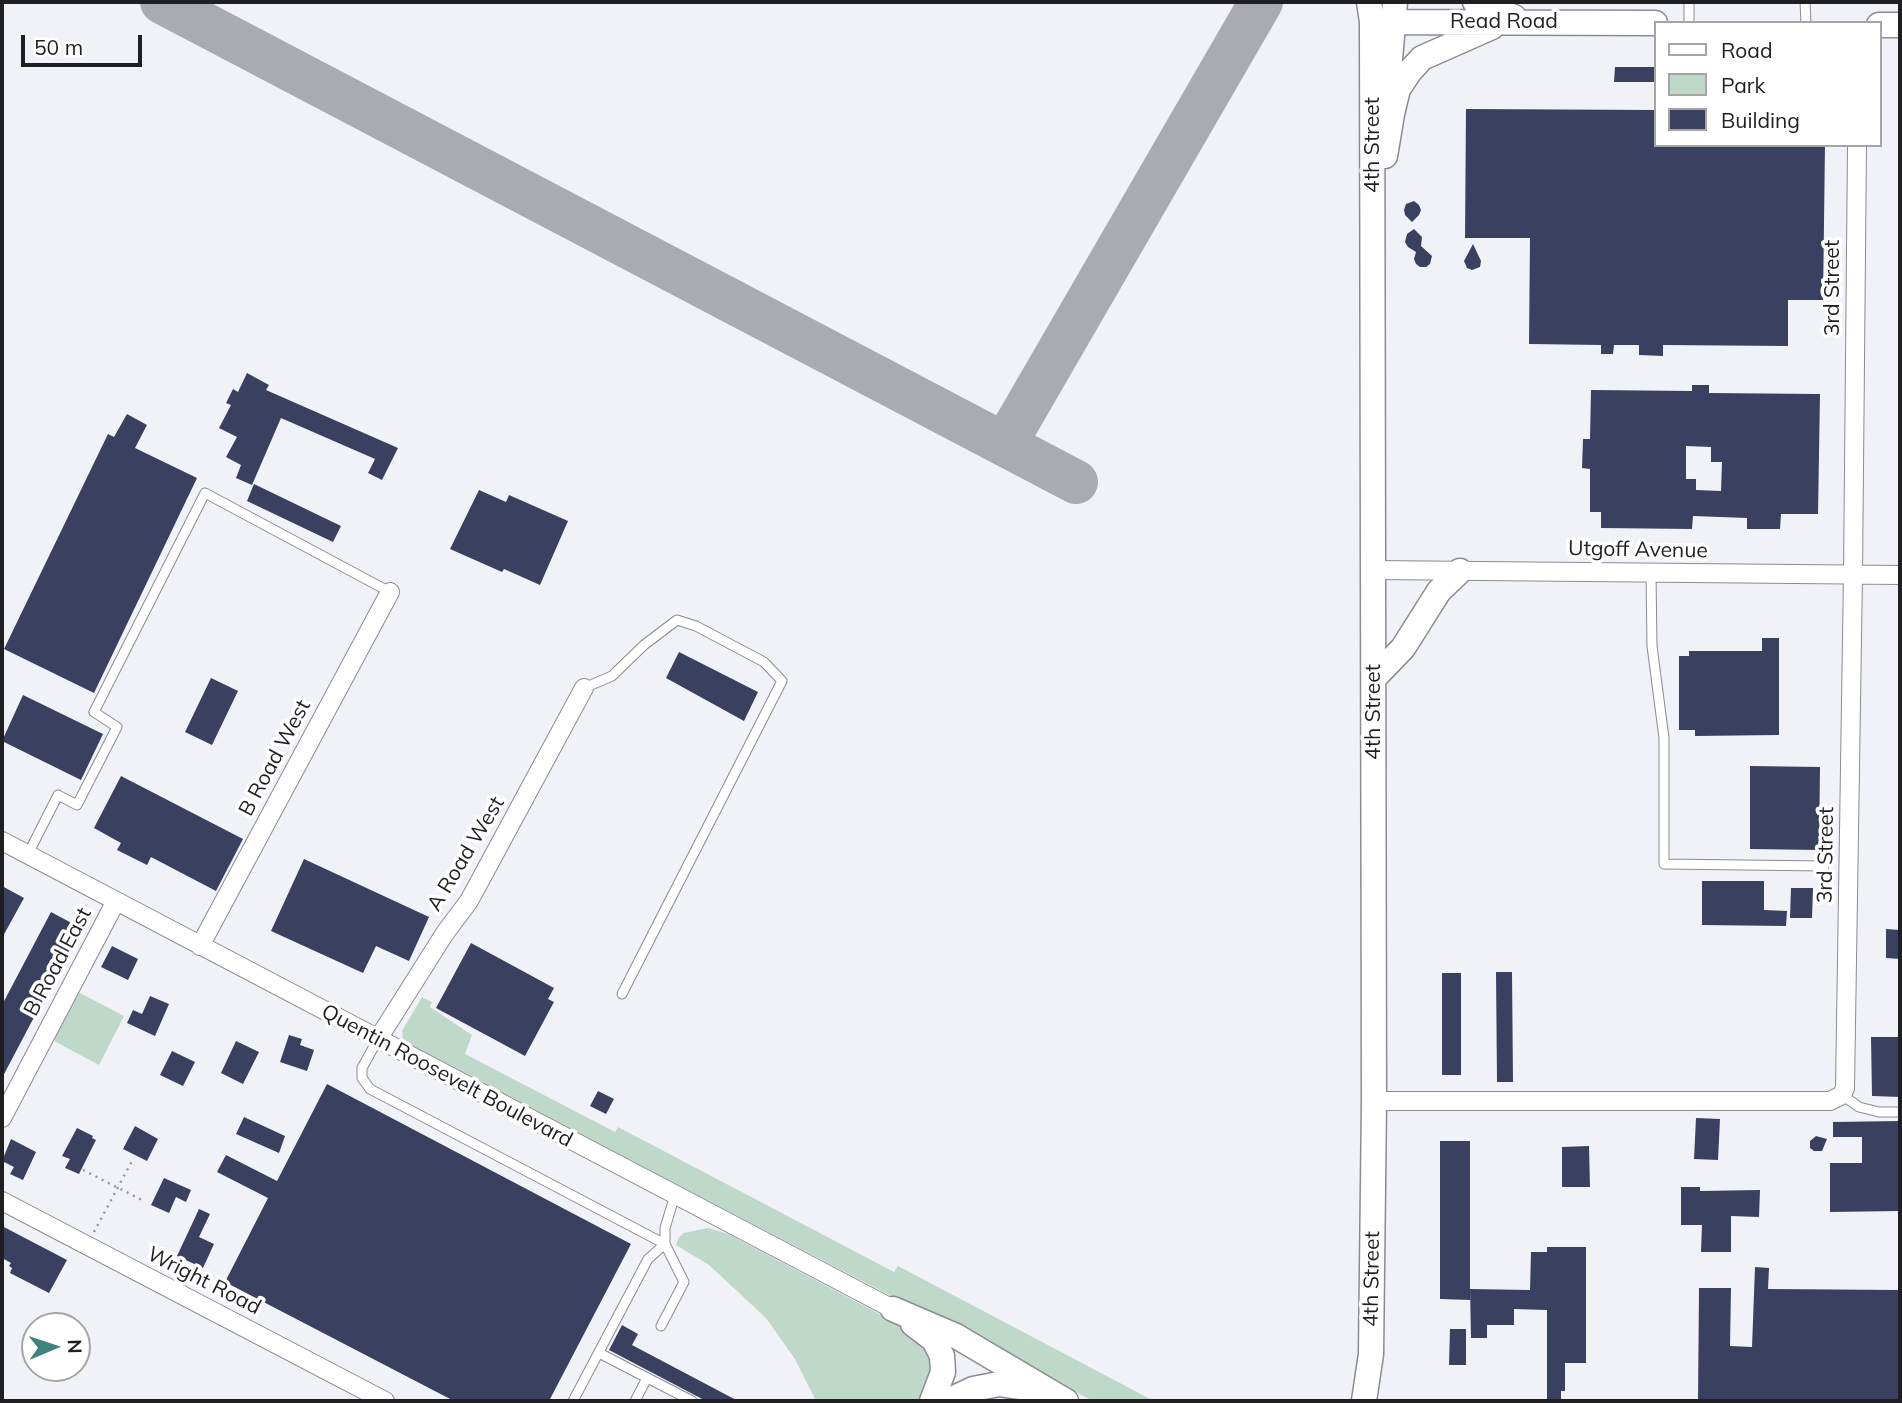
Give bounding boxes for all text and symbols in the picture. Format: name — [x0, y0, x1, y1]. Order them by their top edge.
street label: Read Road — [1450, 9, 1558, 35]
scale bar — [24, 21, 145, 65]
legend — [1654, 21, 1881, 147]
text: 50 m — [34, 34, 83, 60]
text: Road — [1721, 37, 1772, 63]
text: Park — [1721, 72, 1765, 98]
street label: 4th Street — [1360, 97, 1386, 193]
text: Building — [1721, 107, 1800, 133]
street label: 3rd Street — [1820, 240, 1846, 336]
street label: Utgoff Avenue — [1568, 536, 1708, 564]
street label: 4th Street — [1361, 664, 1387, 760]
street label: B Road West — [234, 696, 316, 820]
street label: A Road West — [422, 792, 510, 916]
street label: 3rd Street — [1813, 807, 1839, 903]
street label: B Road East — [19, 903, 97, 1021]
street label: Quentin Roosevelt Boulevard — [317, 999, 577, 1153]
street label: 4th Street — [1359, 1231, 1385, 1327]
street label: Wright Road — [143, 1242, 265, 1320]
north arrow — [21, 1312, 91, 1382]
text: N — [63, 1339, 87, 1354]

